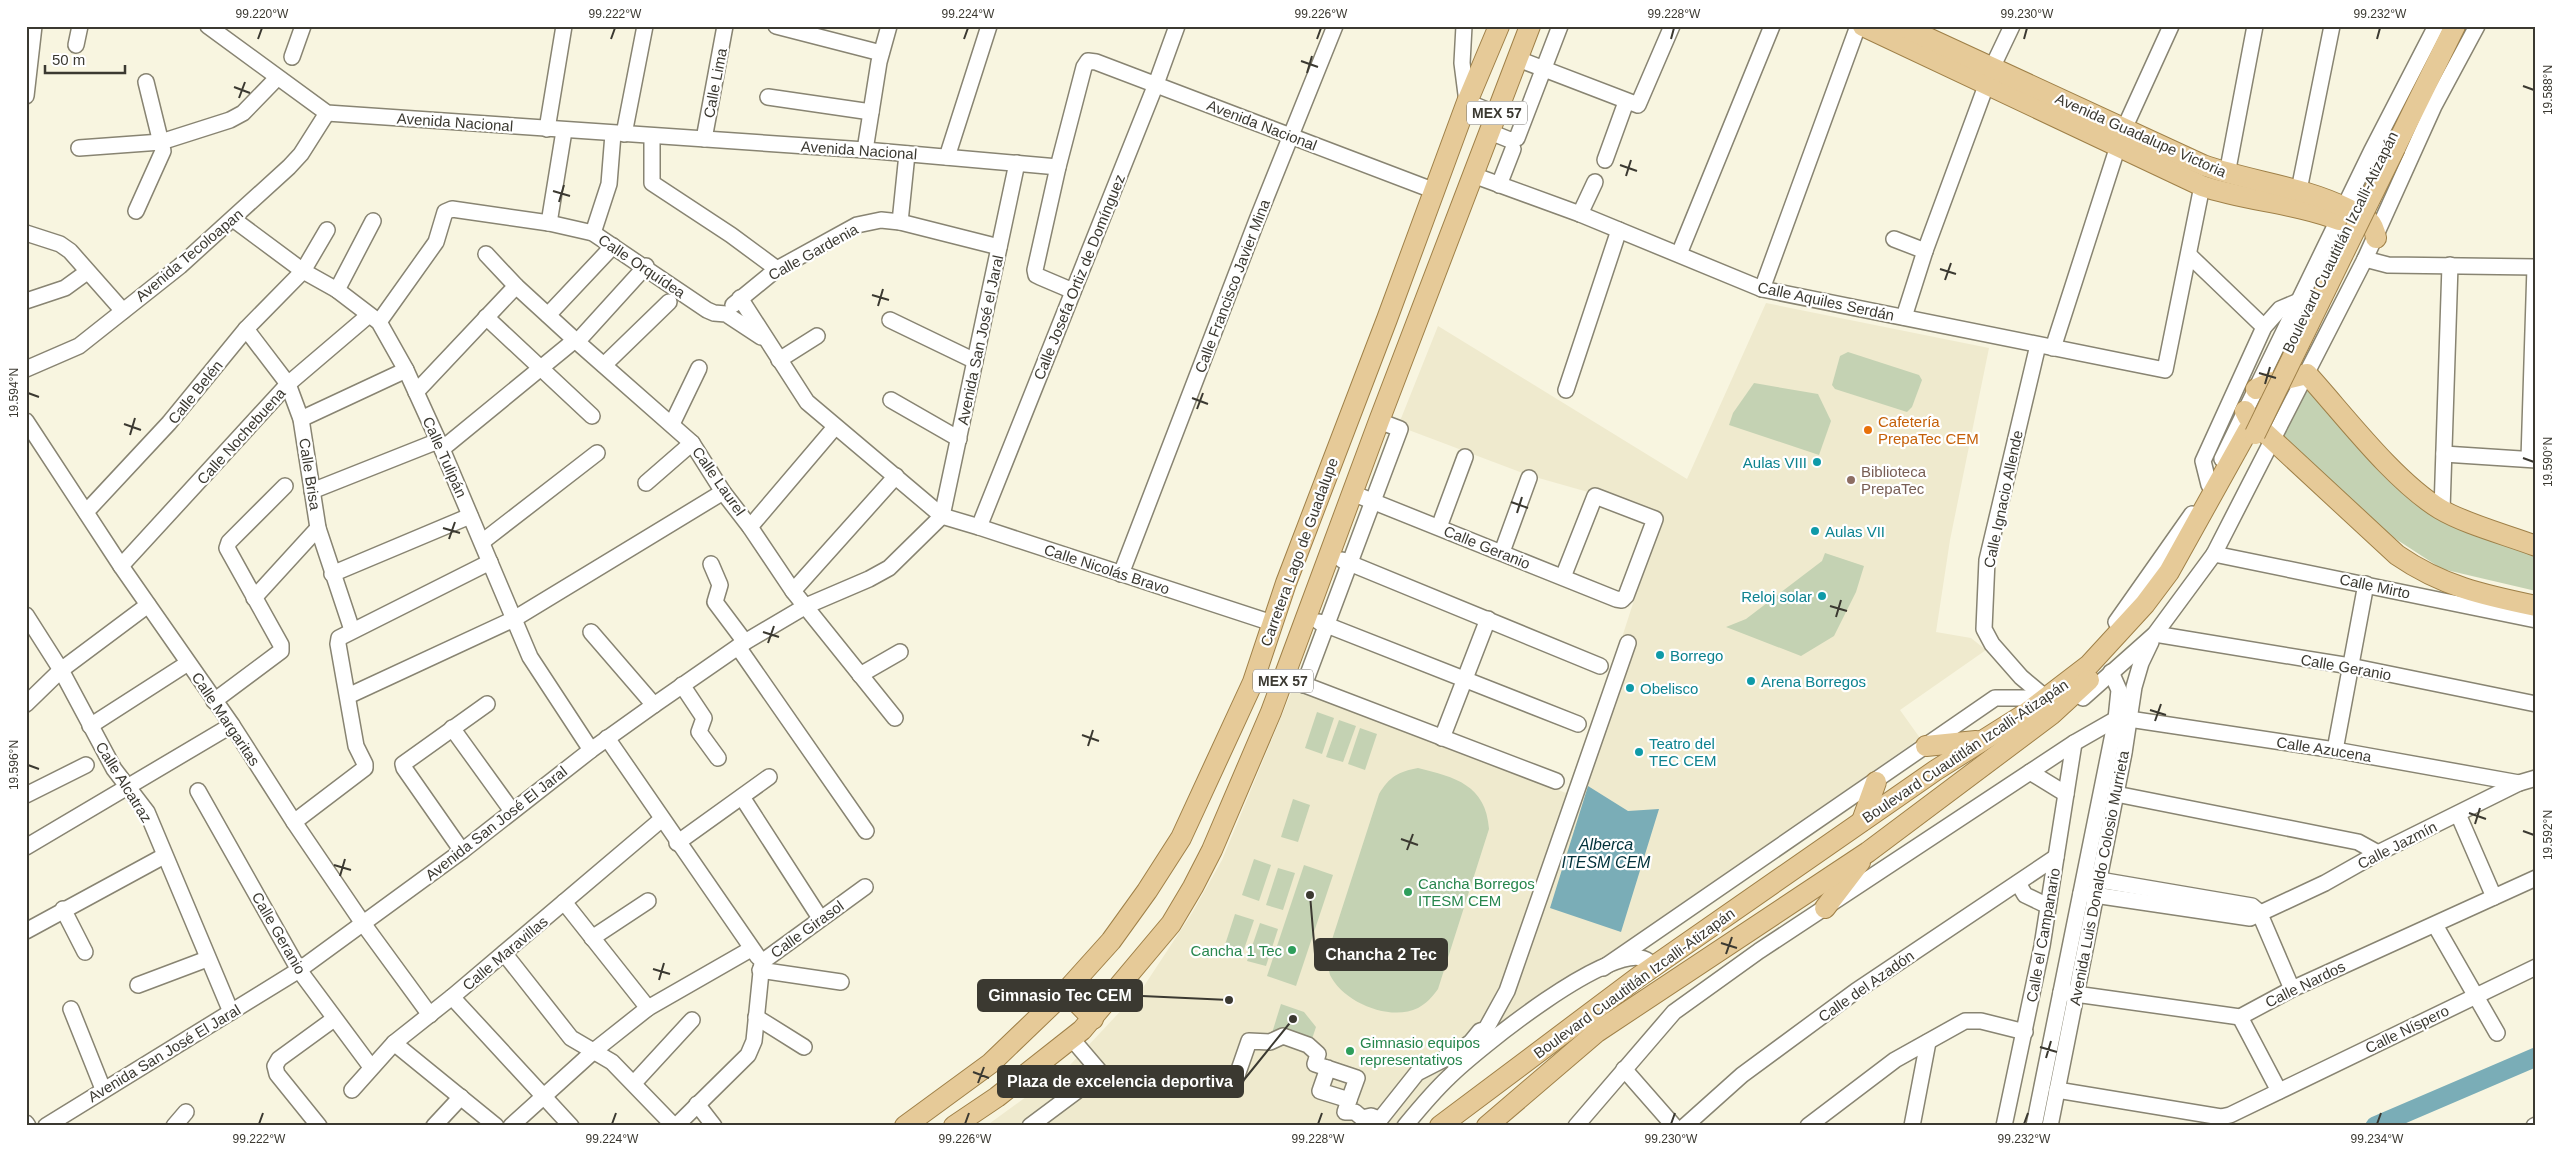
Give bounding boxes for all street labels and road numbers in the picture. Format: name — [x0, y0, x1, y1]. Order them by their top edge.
street label: Calle Lima — [700, 46, 730, 119]
street label: Avenida Guadalupe Victoria — [2053, 90, 2230, 181]
street label: Avenida Nacional — [1205, 96, 1319, 154]
road number: MEX 57 — [1467, 102, 1527, 125]
street label: Avenida Nacional — [396, 109, 514, 135]
street label: Boulevard Cuautitlán Izcalli-Atizapán — [2279, 128, 2401, 356]
street label: Avenida Nacional — [800, 137, 918, 163]
street label: Calle Josefa Ortiz de Domínguez — [1030, 172, 1128, 382]
street label: Calle Francisco Javier Mina — [1191, 196, 1273, 375]
street label: Avenida Tecoloapan — [132, 205, 246, 305]
street label: Calle Gardenia — [765, 220, 861, 284]
street label: Calle Orquídea — [595, 231, 689, 302]
street label: Avenida San José el Jaral — [954, 254, 1006, 426]
street label: Calle Aquiles Serdán — [1756, 278, 1896, 324]
street label: Calle Belén — [164, 357, 226, 427]
street label: Calle Nochebuena — [193, 384, 289, 488]
street label: Calle Tulipán — [420, 414, 470, 500]
street label: Calle Ignacio Allende — [1980, 429, 2026, 569]
street label: Calle Brisa — [296, 437, 324, 512]
street label: Calle Laurel — [689, 443, 749, 519]
street label: Carretera Lago de Guadalupe — [1257, 455, 1341, 649]
street label: Calle Geranio — [1441, 522, 1533, 572]
street label: Calle Nicolás Bravo — [1042, 541, 1172, 597]
street label: Calle Mirto — [2338, 570, 2412, 602]
street label: Calle Geranio — [2299, 651, 2393, 683]
street label: Calle Margaritas — [188, 669, 264, 769]
road number: MEX 57 — [1253, 669, 1313, 692]
street label: Boulevard Cuautitlán Izcalli-Atizapán — [1859, 676, 2071, 826]
street label: Calle Azucena — [2275, 733, 2373, 765]
street label: Calle Alcatraz — [92, 739, 156, 825]
street label: Avenida Luis Donaldo Colosio Murrieta — [2066, 749, 2132, 1007]
street label: Avenida San José El Jaral — [422, 762, 570, 884]
street label: Calle Jazmín — [2355, 818, 2439, 872]
street label: Calle el Campanario — [2023, 867, 2063, 1003]
street label: Calle Geranio — [249, 889, 309, 977]
street label: Calle Girasol — [767, 897, 847, 961]
street label: Boulevard Cuautitlán Izcalli-Atizapán — [1530, 904, 1738, 1062]
street label: Calle Maravillas — [459, 912, 551, 994]
street label: Calle del Azadón — [1815, 947, 1917, 1025]
street label: Calle Nardos — [2262, 957, 2348, 1011]
street label: Avenida San José El Jaral — [85, 1001, 243, 1105]
street label: Calle Níspero — [2362, 1001, 2452, 1057]

